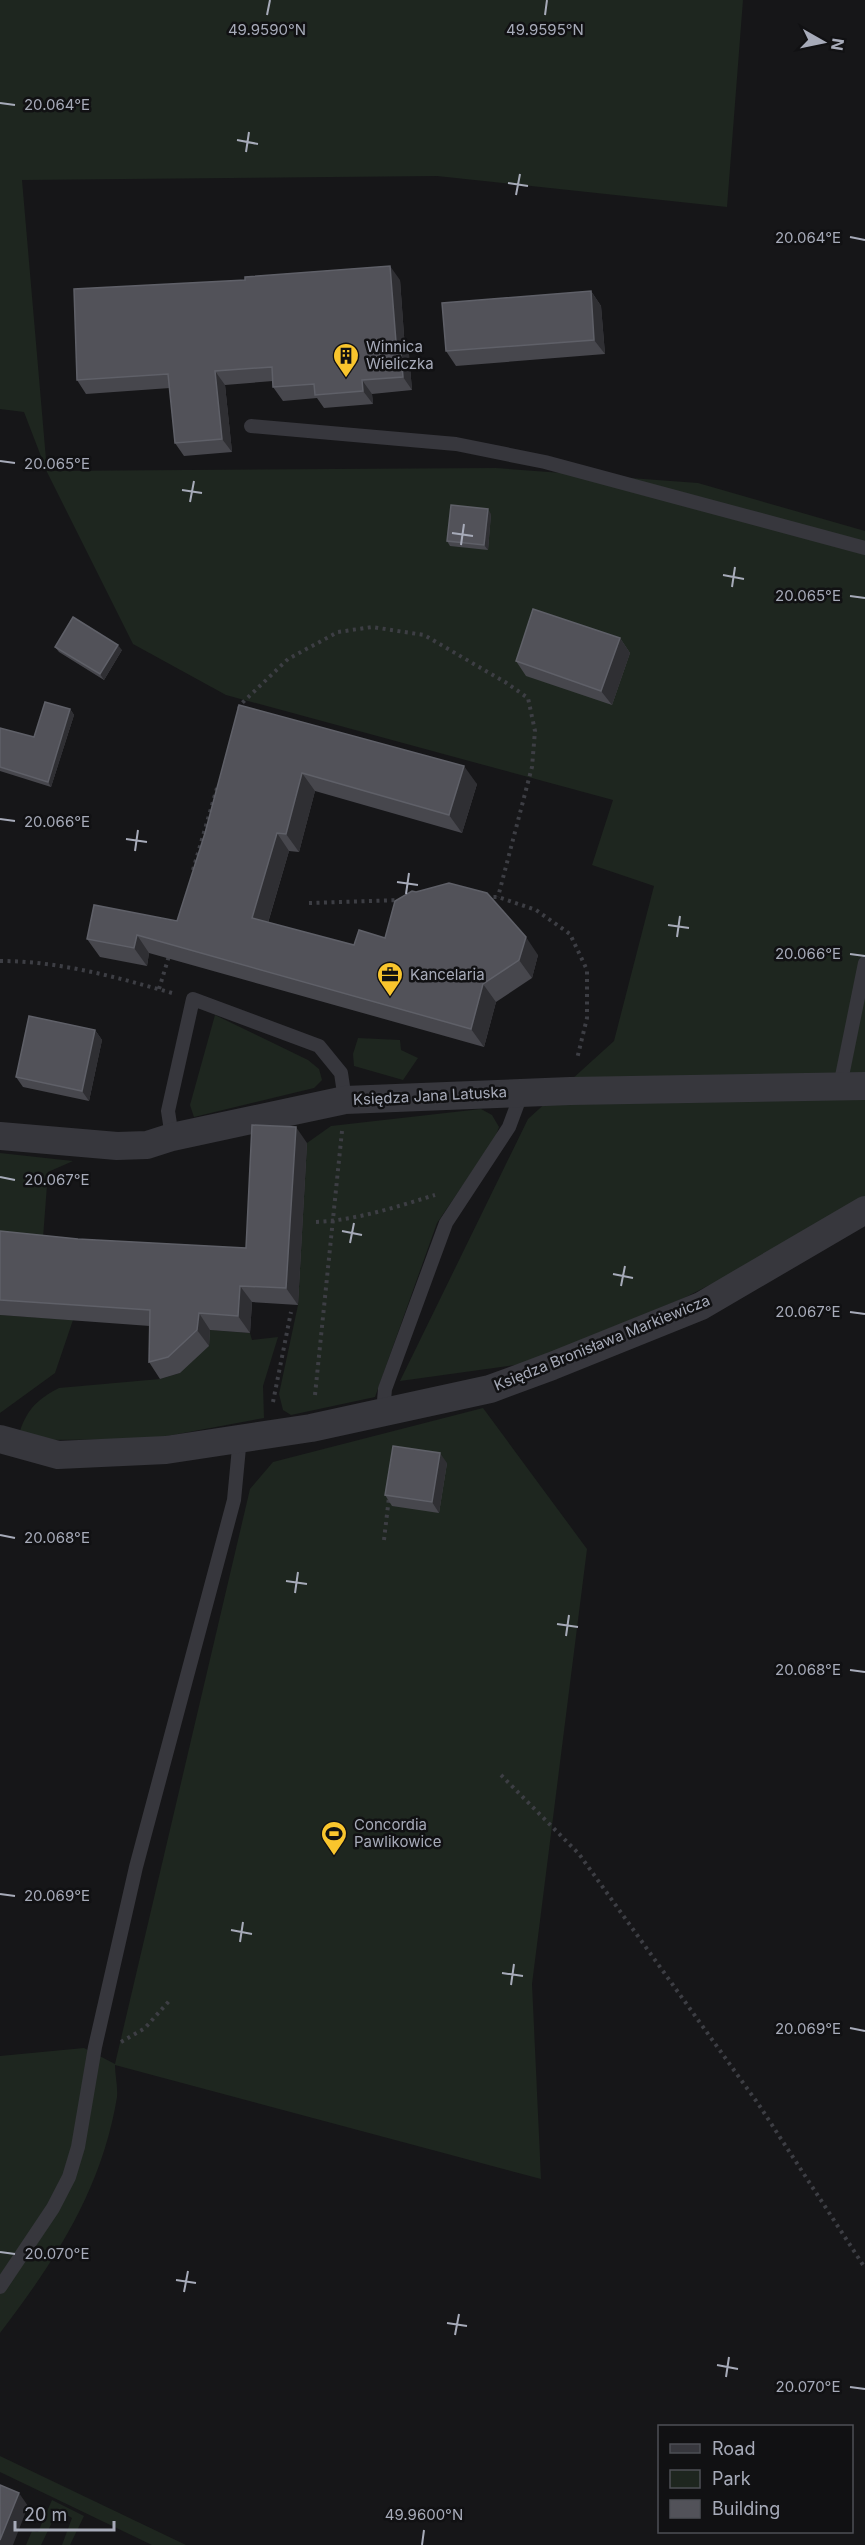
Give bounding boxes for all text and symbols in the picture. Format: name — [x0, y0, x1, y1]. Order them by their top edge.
north arrow — [793, 12, 853, 72]
text: 49.9590°N — [228, 20, 306, 39]
text: 49.9595°N — [506, 20, 584, 39]
text: N — [827, 37, 849, 52]
text: 20.064°E — [24, 95, 90, 114]
text: 20.064°E — [775, 228, 841, 247]
place label: Winnica Wieliczka — [366, 337, 434, 373]
building icon: Winnica Wieliczka — [331, 341, 361, 379]
text: 20.065°E — [24, 454, 90, 473]
text: 20.065°E — [775, 586, 841, 605]
text: 20.066°E — [24, 812, 90, 831]
text: 20.066°E — [775, 944, 841, 963]
office icon: Kancelaria — [375, 960, 405, 998]
place label: Kancelaria — [410, 965, 485, 984]
street label: Księdza Jana Latuska — [352, 1082, 507, 1109]
text: 20.067°E — [24, 1170, 90, 1189]
street label: Księdza Bronisława Markiewicza — [491, 1290, 713, 1395]
text: 20.067°E — [775, 1302, 841, 1321]
text: 20.068°E — [24, 1528, 90, 1547]
text: 20.068°E — [775, 1660, 841, 1679]
place label: Concordia Pawlikowice — [354, 1815, 441, 1851]
sports icon: Concordia Pawlikowice — [319, 1819, 349, 1857]
text: 20.069°E — [24, 1886, 90, 1905]
text: 20.069°E — [775, 2019, 841, 2038]
text: 20.070°E — [25, 2244, 89, 2263]
text: 20.070°E — [776, 2377, 840, 2396]
legend — [658, 2425, 853, 2533]
text: Road — [712, 2438, 755, 2459]
text: Park — [712, 2468, 751, 2489]
scale bar — [15, 2494, 114, 2532]
text: Building — [712, 2498, 780, 2519]
text: 20 m — [24, 2504, 67, 2525]
text: 49.9600°N — [385, 2505, 463, 2524]

